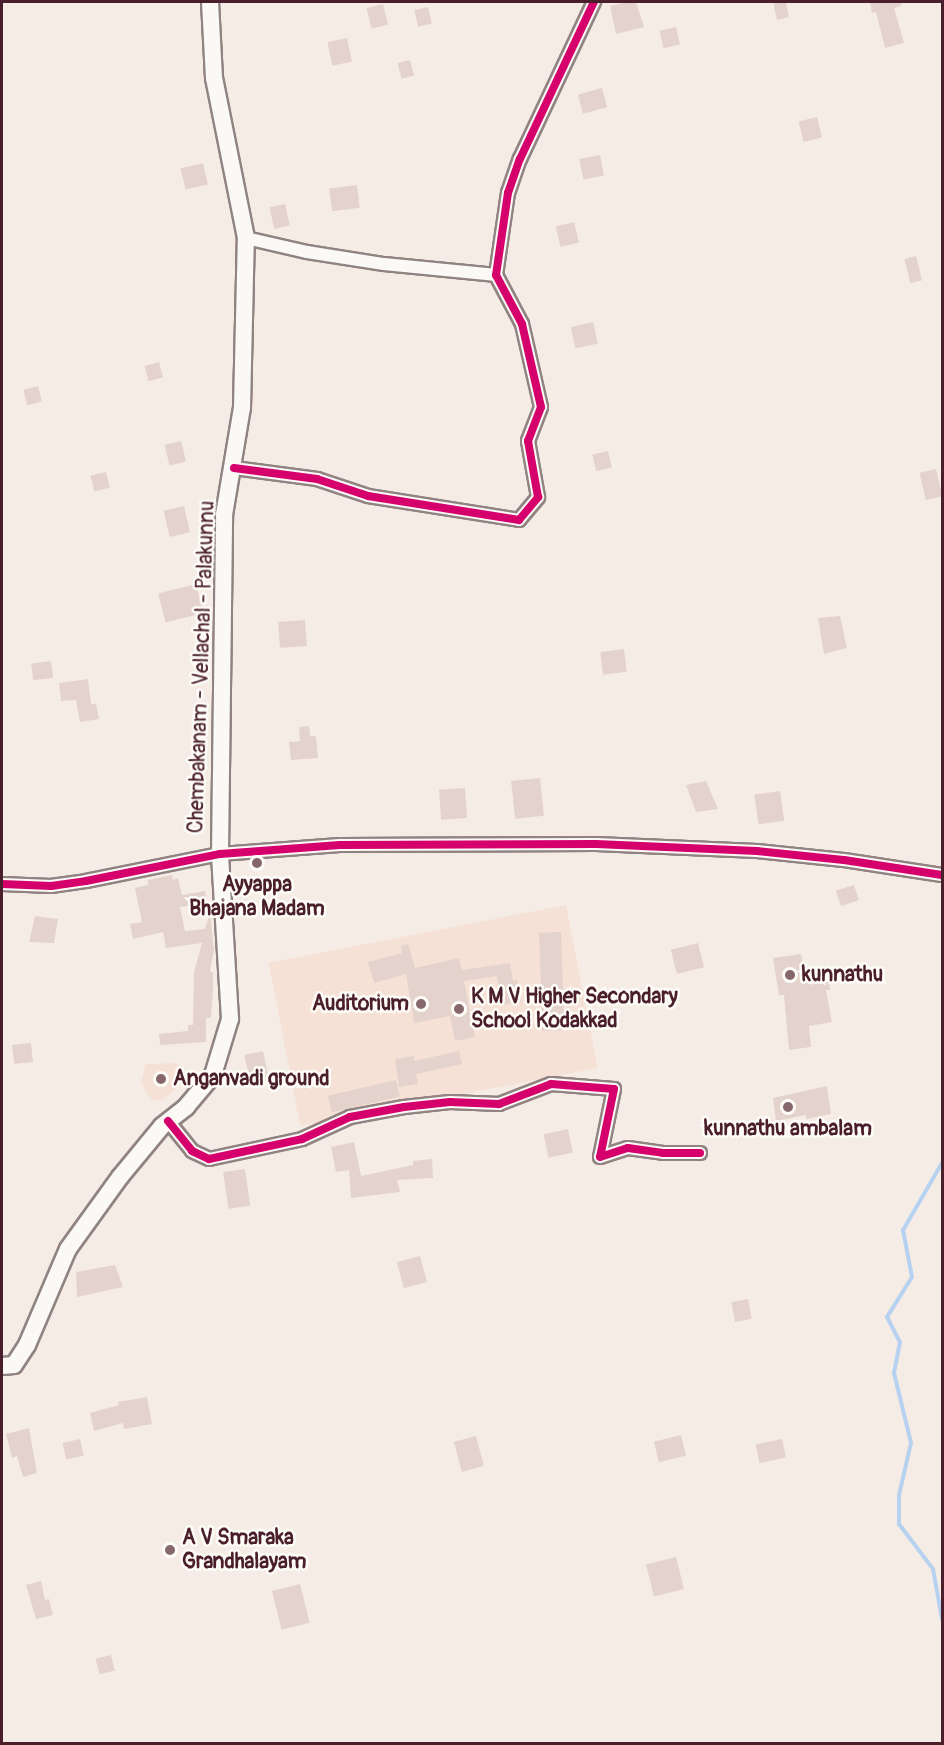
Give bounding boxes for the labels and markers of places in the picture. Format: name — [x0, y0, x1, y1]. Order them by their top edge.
marker: Ayyappa Bhajana Madam — [250, 856, 264, 870]
place label: Ayyappa Bhajana Madam — [189, 872, 325, 922]
place label: kunnathu — [802, 962, 883, 988]
marker: kunnathu — [783, 968, 797, 982]
place label: K M V Higher Secondary School Kodakkad — [471, 984, 678, 1034]
place label: Auditorium — [312, 991, 409, 1017]
marker: Auditorium — [414, 997, 428, 1011]
marker: K M V Higher Secondary School Kodakkad — [452, 1002, 466, 1016]
place label: Anganvadi ground — [173, 1066, 330, 1092]
marker: Anganvadi ground — [154, 1072, 168, 1086]
marker: kunnathu ambalam — [781, 1100, 795, 1114]
place label: kunnathu ambalam — [704, 1116, 872, 1142]
place label: A V Smaraka Grandhalayam — [182, 1525, 306, 1575]
marker: A V Smaraka Grandhalayam — [163, 1543, 177, 1557]

